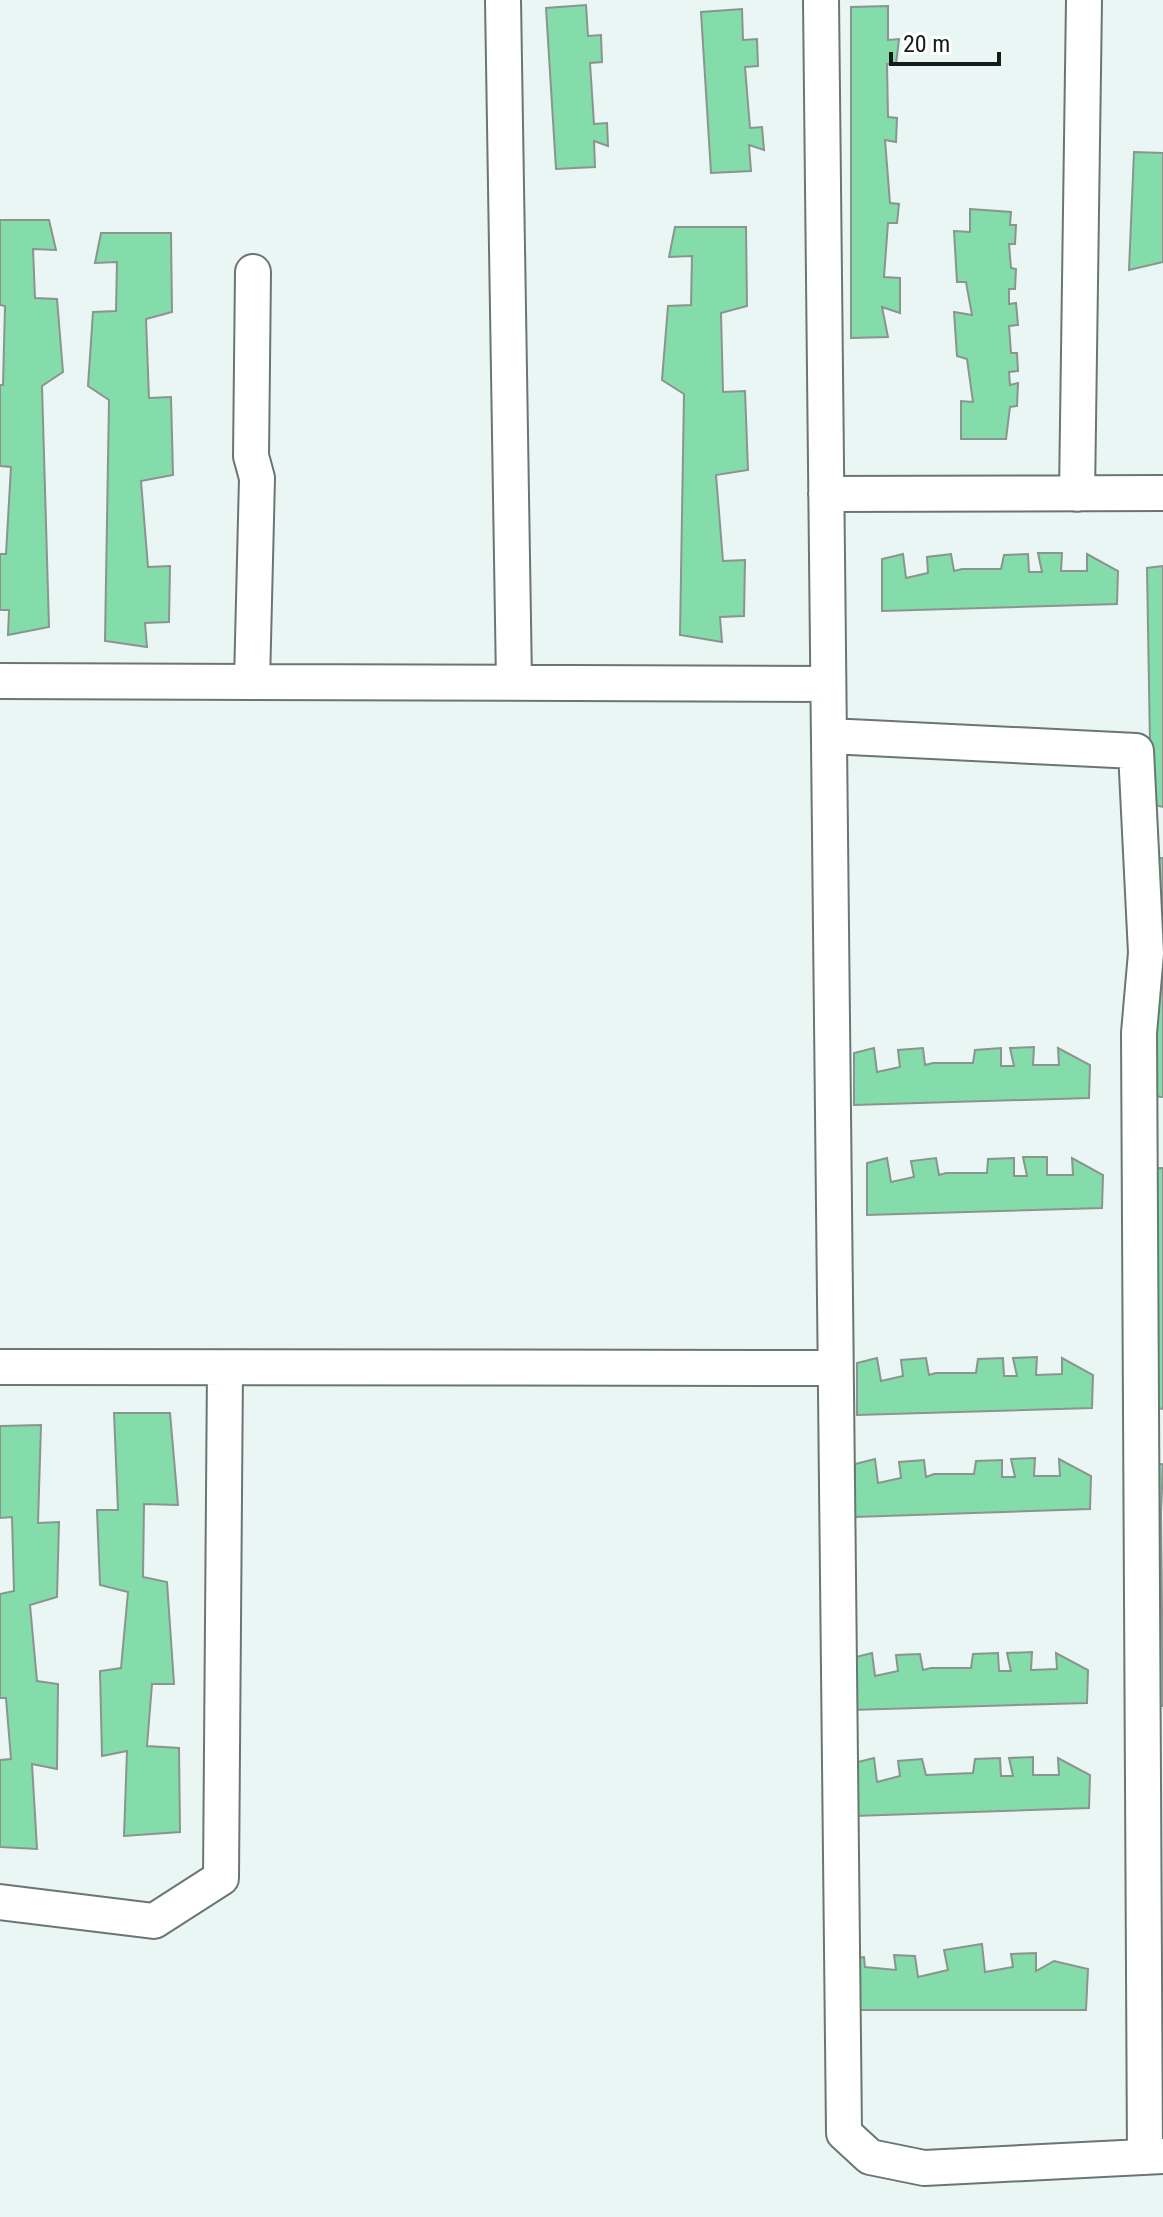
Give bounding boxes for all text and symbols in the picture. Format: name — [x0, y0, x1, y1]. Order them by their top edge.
scale bar — [891, 16, 999, 66]
text: 20 m — [903, 30, 950, 58]

